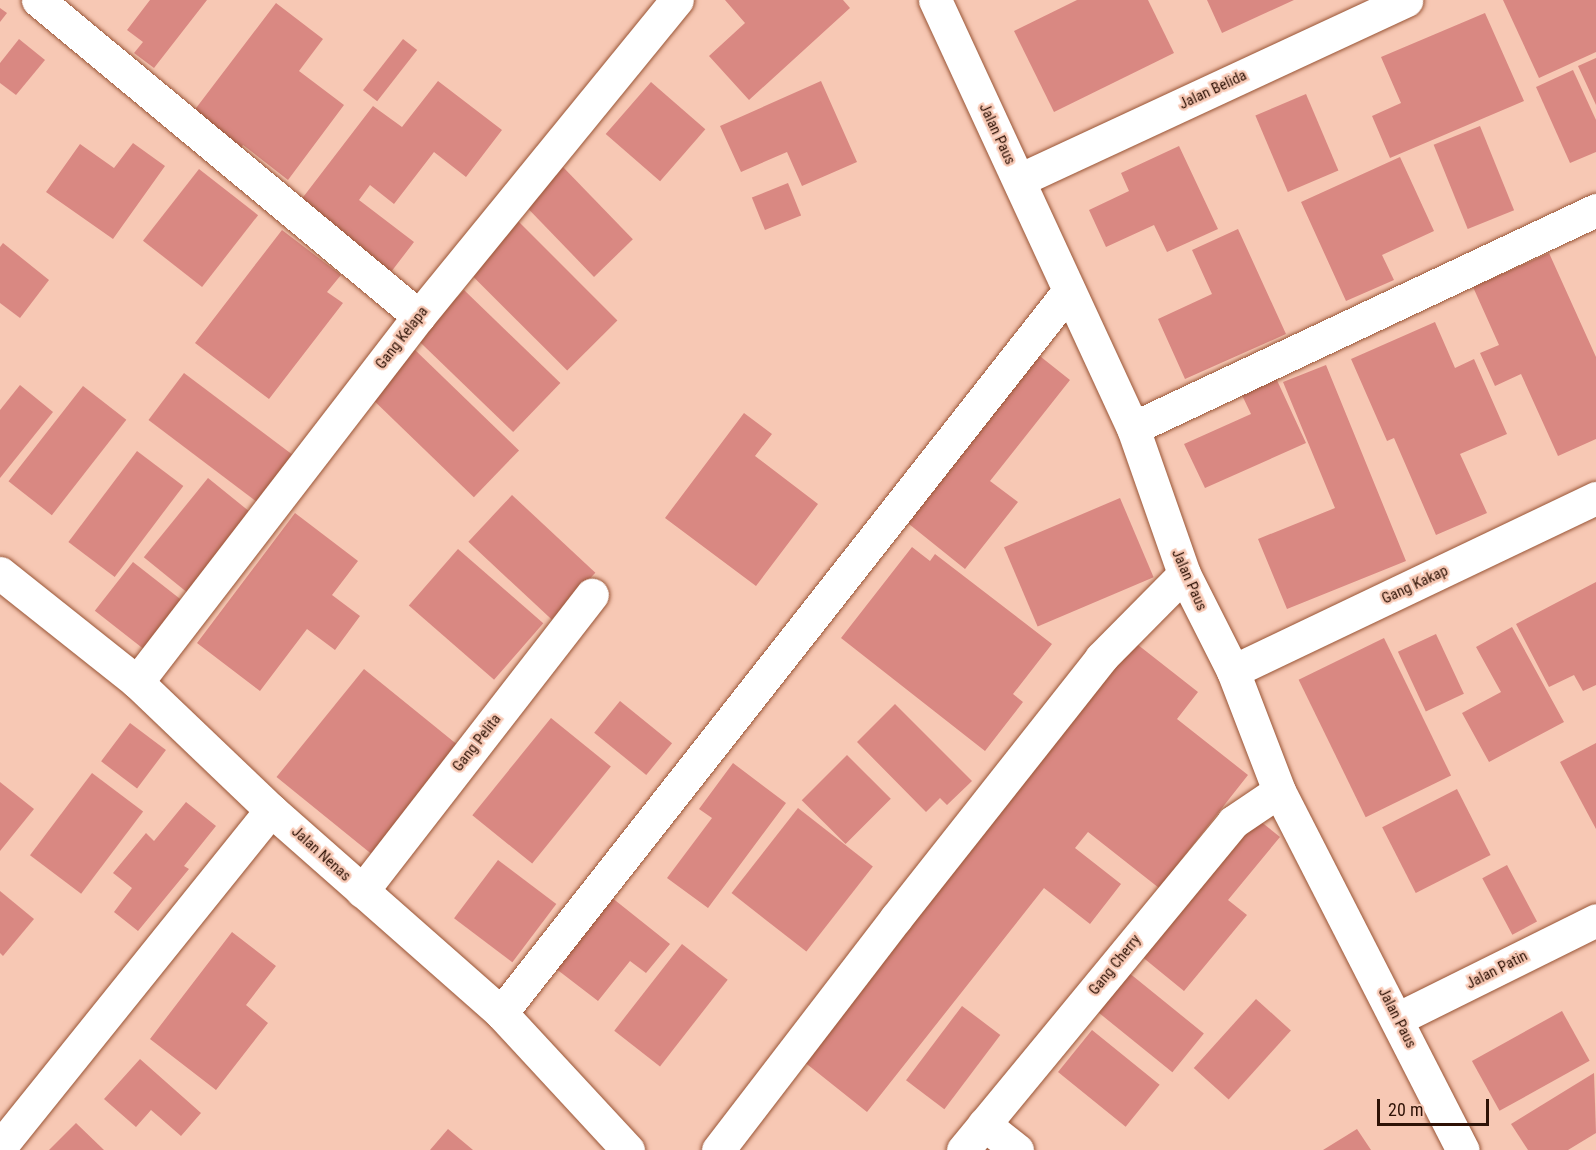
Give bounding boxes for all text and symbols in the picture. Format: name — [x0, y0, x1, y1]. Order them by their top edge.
street label: Jalan Belida — [1176, 67, 1250, 113]
street label: Jalan Paus — [975, 101, 1019, 167]
street label: Gang Kelapa — [372, 303, 432, 373]
street label: Jalan Paus — [1168, 547, 1210, 613]
street label: Gang Kakap — [1379, 562, 1451, 608]
street label: Gang Pelita — [449, 711, 505, 775]
street label: Jalan Nenas — [288, 823, 354, 885]
street label: Gang Cherry — [1085, 931, 1145, 999]
street label: Jalan Patin — [1463, 947, 1531, 993]
street label: Jalan Paus — [1374, 985, 1420, 1051]
scale bar — [1380, 1087, 1492, 1125]
text: 20 m — [1388, 1099, 1423, 1120]

